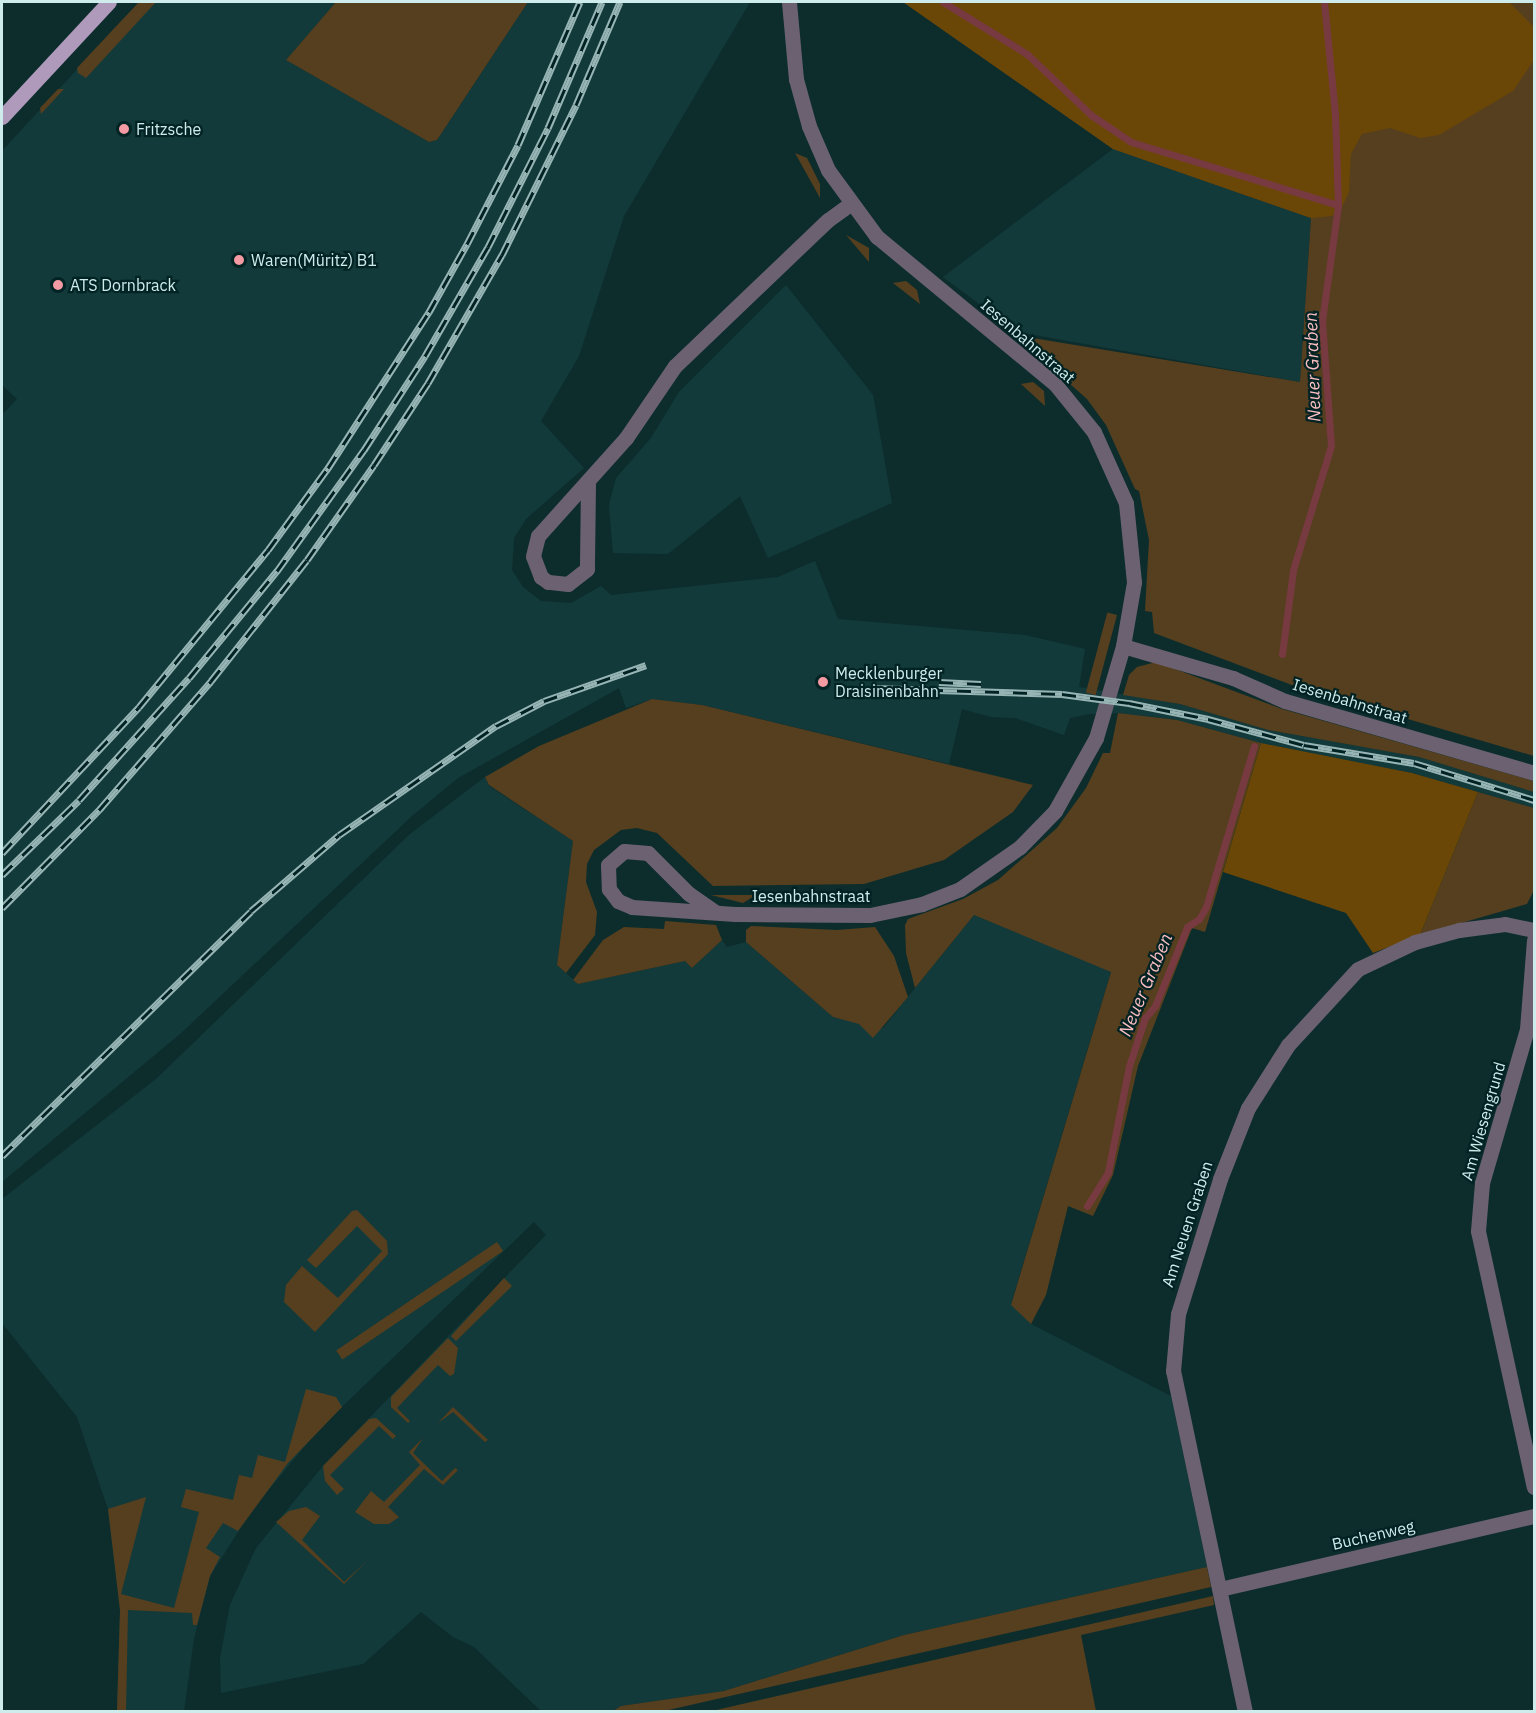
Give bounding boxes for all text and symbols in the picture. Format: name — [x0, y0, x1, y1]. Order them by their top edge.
place label: Fritzsche — [136, 119, 201, 139]
marker: Fritzsche — [117, 122, 131, 136]
place label: Waren(Müritz) B1 — [251, 250, 377, 270]
marker: Waren(Müritz) B1 — [232, 253, 246, 267]
place label: ATS Dornbrack — [70, 275, 176, 295]
marker: ATS Dornbrack — [51, 278, 65, 292]
street label: Iesenbahnstraat — [977, 295, 1079, 387]
water label: Neuer Graben — [1300, 312, 1326, 422]
place label: Mecklenburger Draisinenbahn — [835, 663, 942, 701]
street label: Iesenbahnstraat — [1290, 674, 1410, 728]
marker: Mecklenburger Draisinenbahn — [816, 675, 830, 689]
street label: Iesenbahnstraat — [752, 886, 870, 906]
water label: Neuer Graben — [1115, 930, 1177, 1040]
street label: Am Wiesengrund — [1457, 1059, 1509, 1183]
street label: Am Neuen Graben — [1158, 1159, 1216, 1289]
street label: Buchenweg — [1330, 1516, 1416, 1554]

